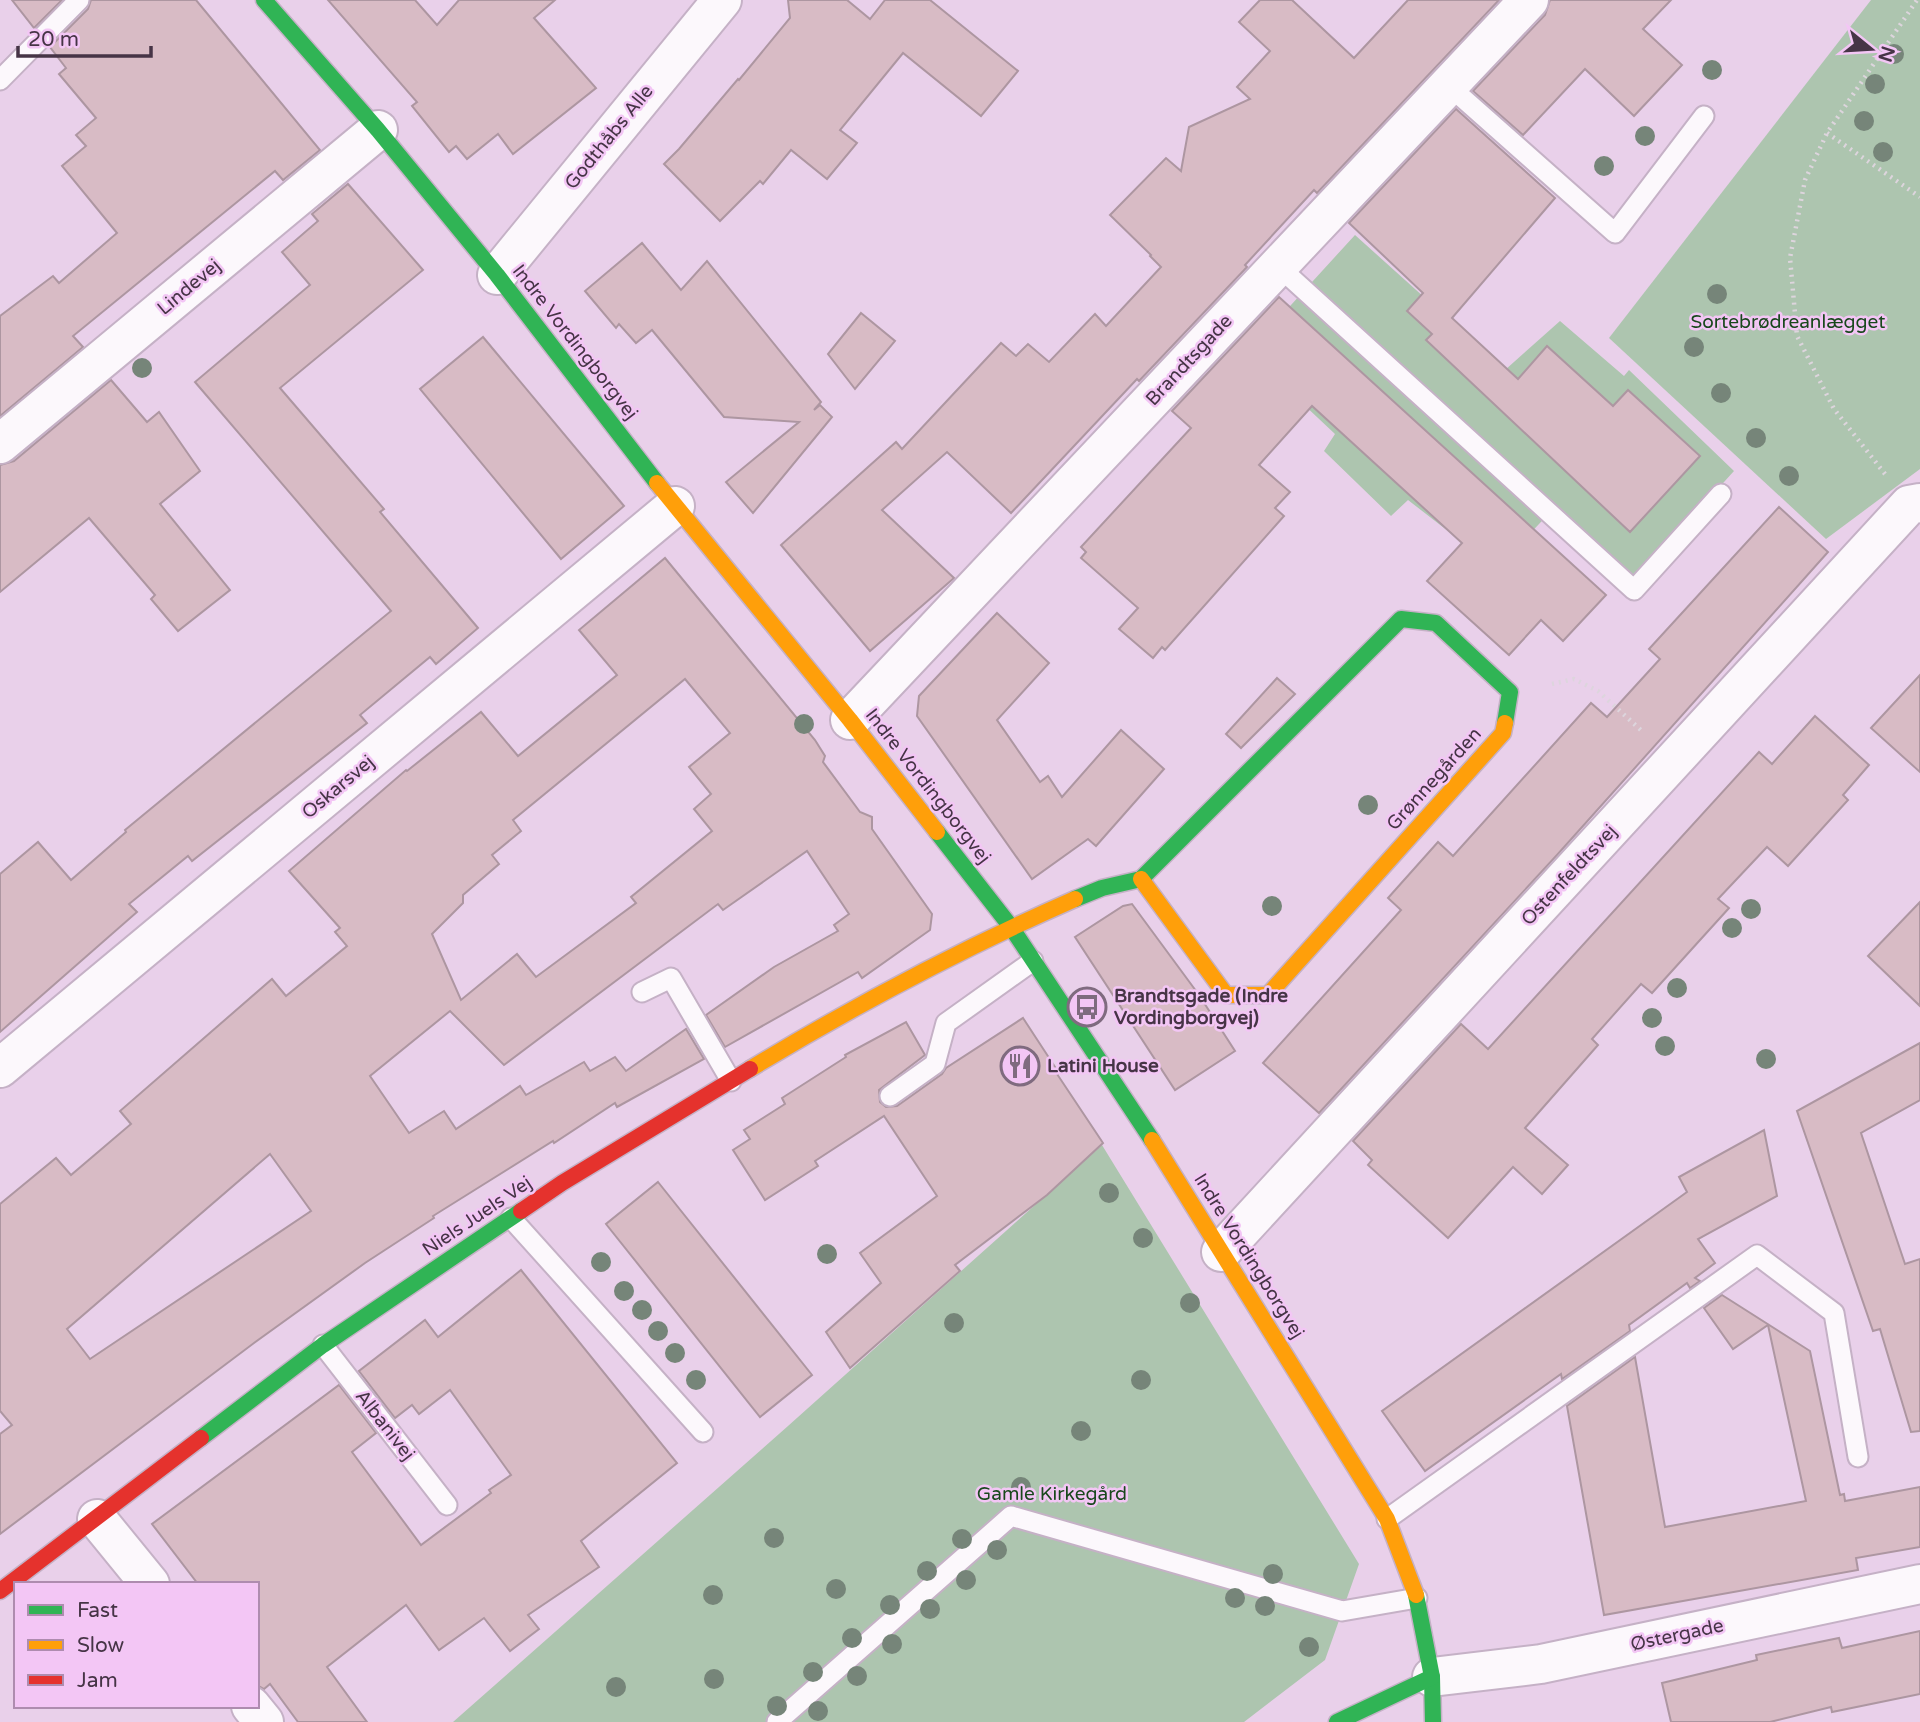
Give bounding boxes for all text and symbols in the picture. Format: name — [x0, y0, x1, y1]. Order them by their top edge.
scale bar — [18, 14, 150, 58]
north arrow — [1836, 14, 1906, 84]
text: 20 m — [28, 27, 79, 52]
text: N — [1873, 43, 1899, 65]
street label: Godthåbs Alle — [560, 80, 658, 194]
street label: Lindevej — [153, 254, 225, 320]
street label: Indre Vordingborgvej — [508, 260, 642, 424]
street label: Brandtsgade — [1141, 310, 1237, 410]
park label: Sortebrødreanlægget — [1691, 311, 1885, 333]
street label: Indre Vordingborgvej — [861, 704, 995, 868]
street label: Grønnegården — [1382, 723, 1486, 835]
street label: Oskarsvej — [298, 751, 378, 823]
street label: Ostenfeldtsvej — [1517, 820, 1621, 930]
place label: Brandtsgade (Indre Vordingborgvej) — [1114, 985, 1288, 1030]
bus stop icon: Brandtsgade (Indre Vordingborgvej) — [1066, 986, 1108, 1028]
restaurant icon: Latini House — [999, 1045, 1041, 1087]
place label: Latini House — [1047, 1055, 1159, 1077]
street label: Indre Vordingborgvej — [1189, 1169, 1309, 1343]
street label: Niels Juels Vej — [418, 1171, 536, 1261]
street label: Albanivej — [351, 1385, 419, 1465]
park label: Gamle Kirkegård — [977, 1483, 1127, 1505]
legend — [14, 1582, 259, 1708]
text: Fast — [77, 1598, 118, 1623]
street label: Østergade — [1628, 1614, 1726, 1656]
text: Slow — [77, 1633, 125, 1658]
text: Jam — [77, 1668, 118, 1693]

